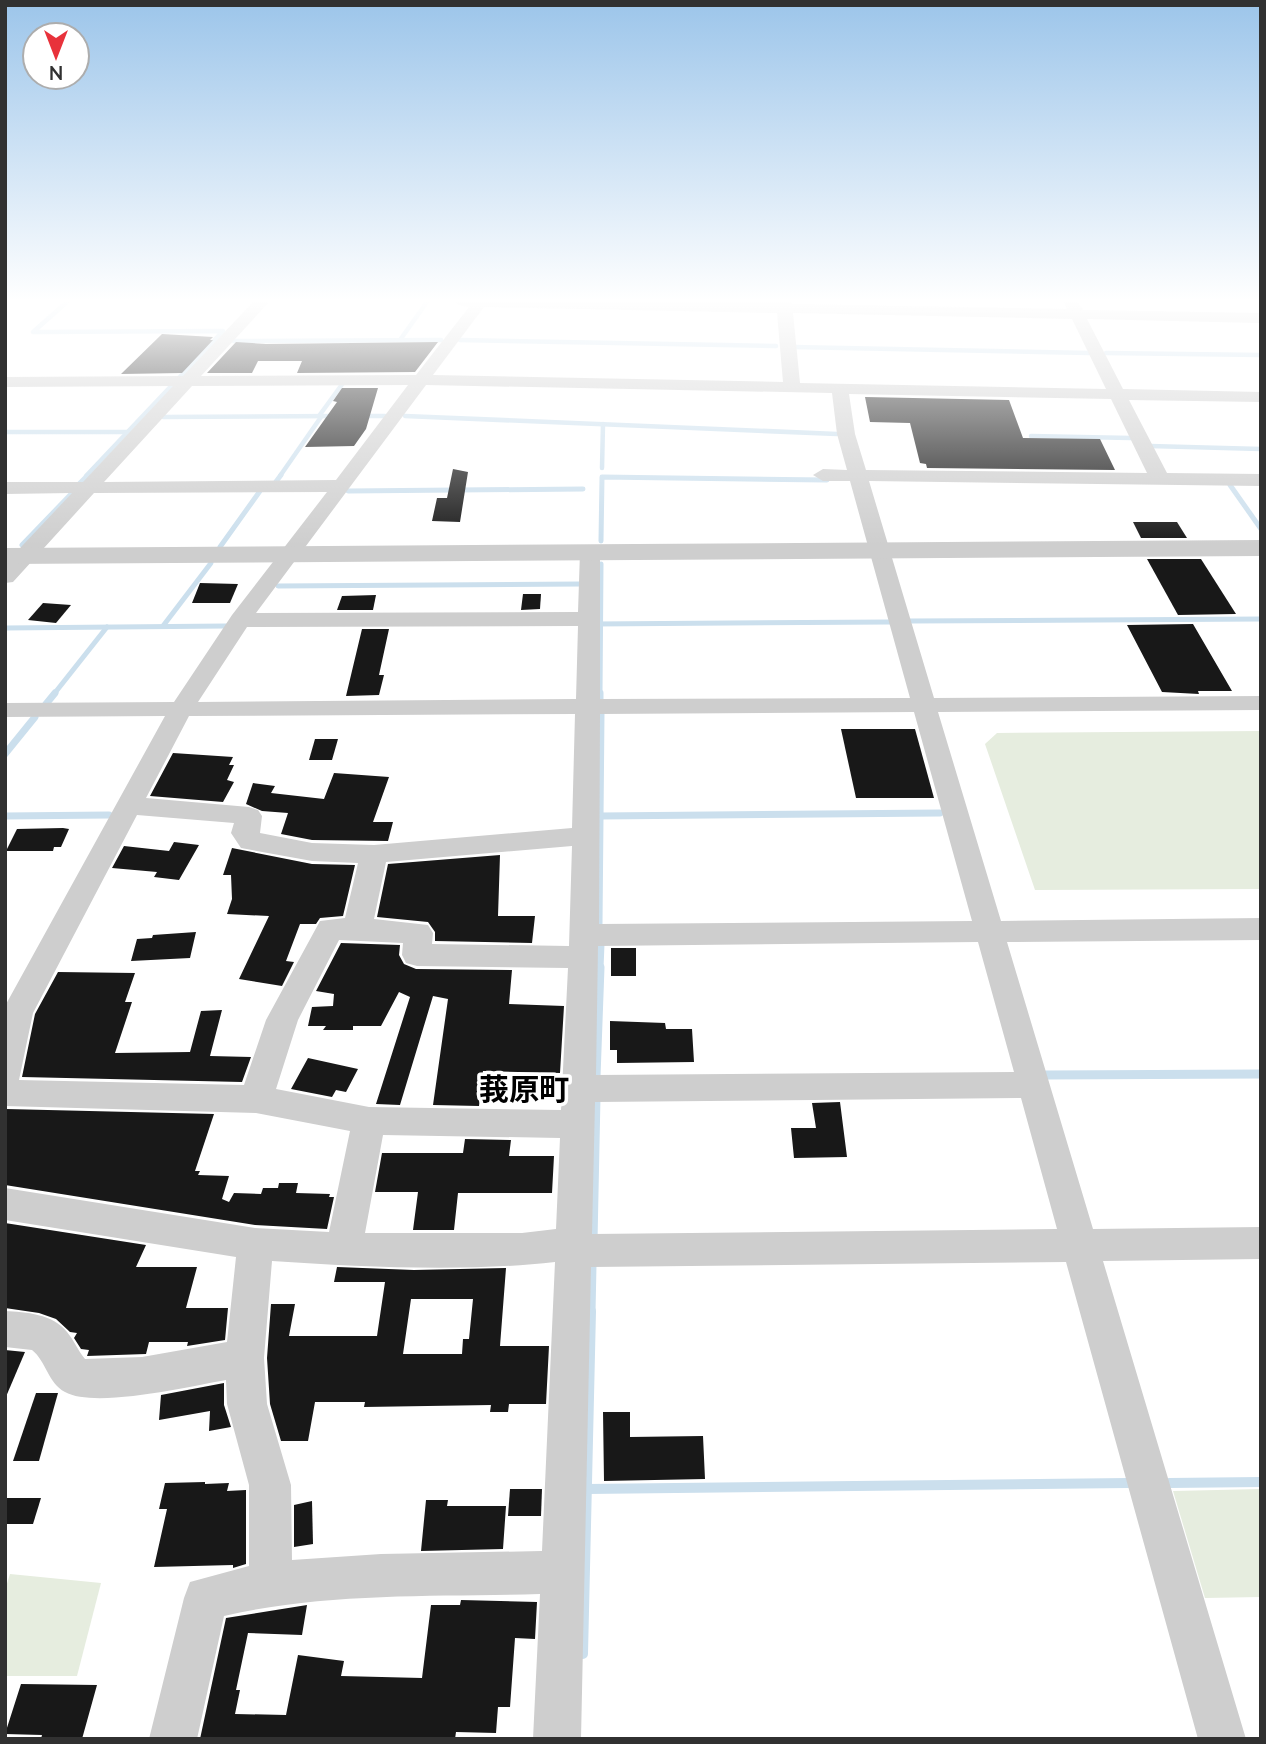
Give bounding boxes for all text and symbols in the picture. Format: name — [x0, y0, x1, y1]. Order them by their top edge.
north arrow — [21, 21, 91, 91]
text: N — [49, 61, 63, 85]
district label: 莪原町 — [479, 1070, 569, 1108]

